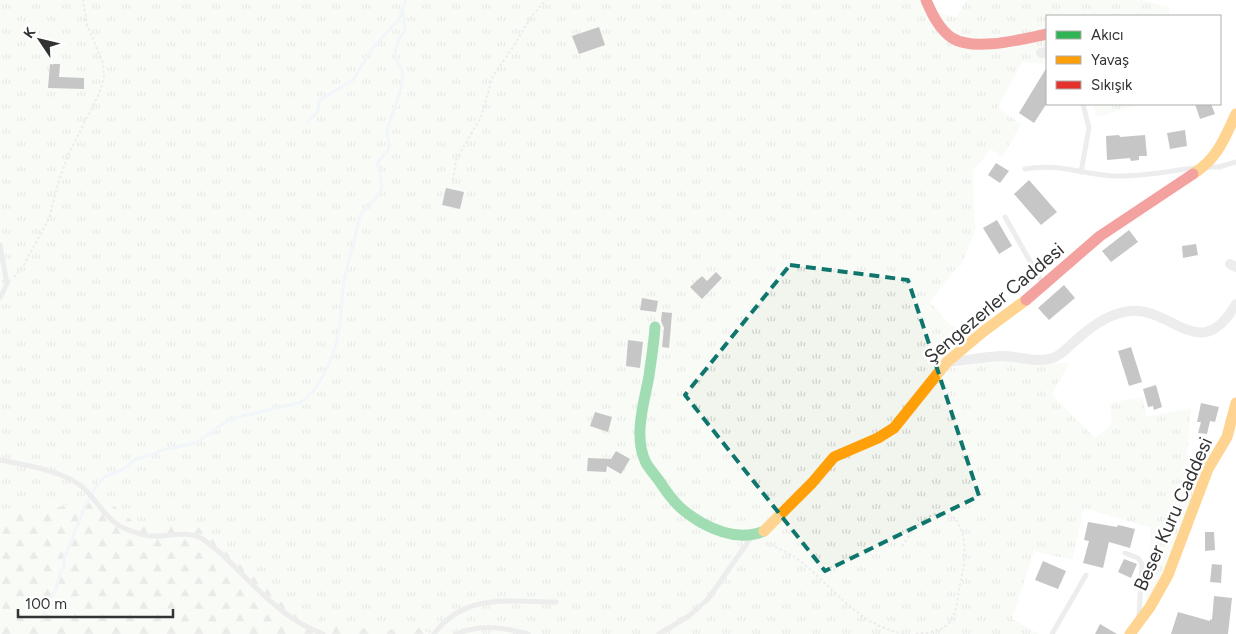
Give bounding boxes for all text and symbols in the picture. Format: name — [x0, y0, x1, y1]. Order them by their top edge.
north arrow — [15, 15, 65, 65]
legend — [1046, 15, 1221, 105]
text: K — [20, 24, 40, 42]
text: Akıcı — [1091, 26, 1124, 44]
text: Yavaş — [1091, 51, 1129, 69]
text: Sıkışık — [1091, 76, 1133, 94]
street label: Şengezerler Caddesi — [919, 238, 1069, 368]
street label: Beser Kuru Caddesi — [1129, 434, 1217, 594]
scale bar — [18, 586, 172, 618]
text: 100 m — [25, 595, 67, 613]

